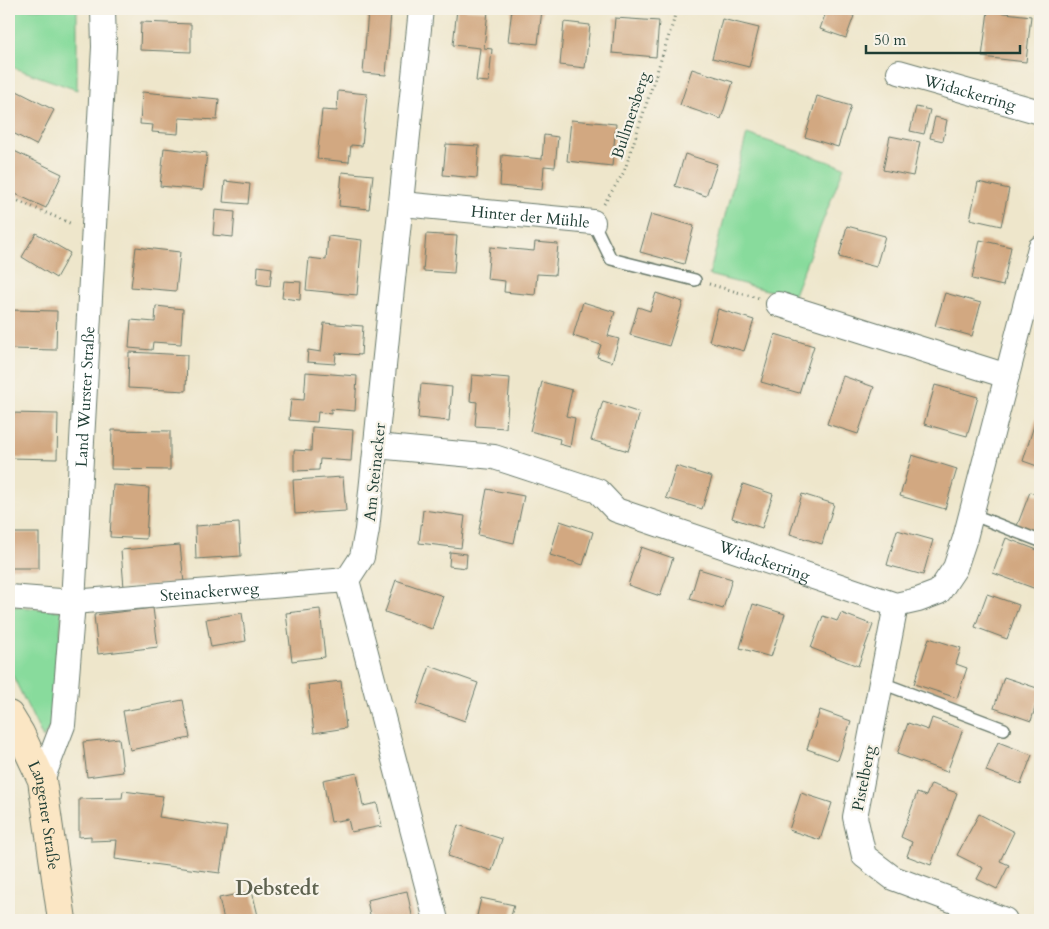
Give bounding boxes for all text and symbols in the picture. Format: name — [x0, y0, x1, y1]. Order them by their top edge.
scale bar — [866, 22, 1020, 54]
text: 50 m — [874, 30, 906, 50]
street label: Bullmersberg — [607, 69, 655, 162]
street label: Widackerring — [920, 69, 1019, 117]
street label: Hinter der Mühle — [470, 201, 591, 234]
street label: Land Wurster Straße — [71, 326, 100, 468]
street label: Am Steinacker — [359, 422, 391, 522]
street label: Widackerring — [715, 535, 813, 587]
street label: Steinackerweg — [159, 577, 260, 607]
street label: Pistelberg — [847, 743, 881, 813]
street label: Langener Straße — [22, 757, 65, 871]
district label: Debstedt — [235, 874, 319, 903]

